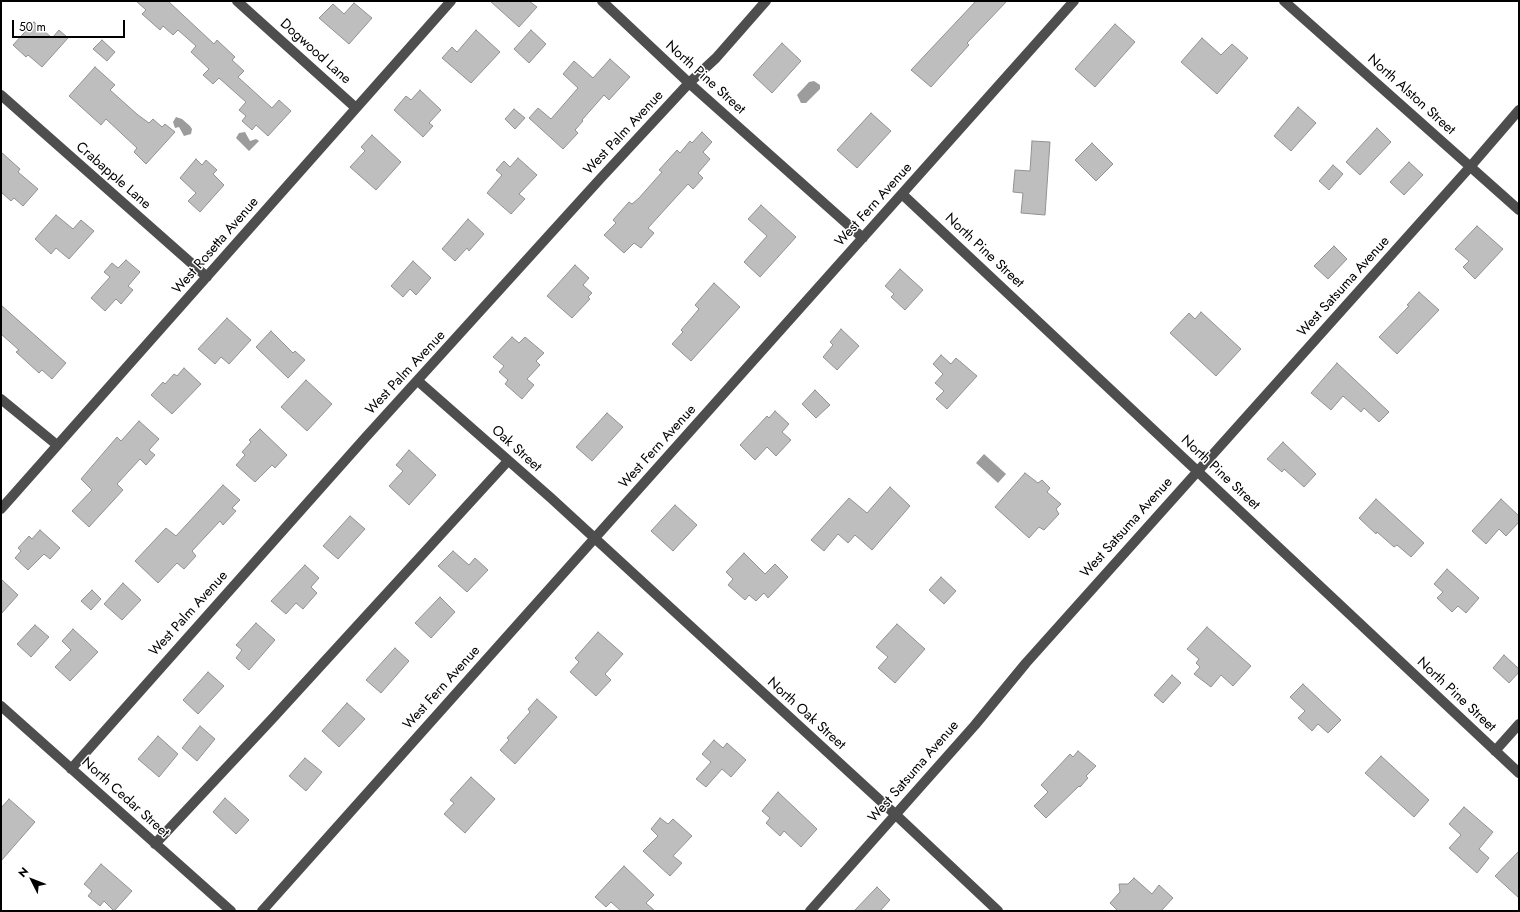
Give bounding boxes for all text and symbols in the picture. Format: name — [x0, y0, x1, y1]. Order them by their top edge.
scale bar — [14, 12, 127, 38]
street label: Dogwood Lane — [276, 16, 354, 88]
text: 50 m — [19, 18, 46, 36]
street label: North Pine Street — [662, 38, 748, 118]
street label: North Alston Street — [1364, 51, 1458, 139]
street label: West Palm Avenue — [581, 87, 667, 179]
street label: Crabapple Lane — [72, 139, 154, 213]
street label: West Fern Avenue — [832, 160, 916, 250]
street label: West Rosetta Avenue — [169, 194, 263, 298]
street label: North Pine Street — [941, 210, 1027, 292]
street label: West Satsuma Avenue — [1294, 233, 1394, 341]
street label: West Palm Avenue — [363, 327, 449, 419]
street label: West Fern Avenue — [616, 402, 700, 492]
street label: Oak Street — [488, 422, 544, 476]
street label: North Pine Street — [1177, 432, 1263, 514]
street label: West Satsuma Avenue — [1077, 474, 1177, 582]
street label: West Palm Avenue — [146, 568, 232, 660]
street label: West Fern Avenue — [400, 643, 484, 733]
street label: North Pine Street — [1413, 654, 1499, 736]
street label: North Oak Street — [763, 674, 849, 754]
street label: West Satsuma Avenue — [865, 718, 963, 826]
street label: North Cedar Street — [78, 754, 172, 842]
north arrow — [12, 860, 52, 900]
text: N — [14, 863, 32, 881]

